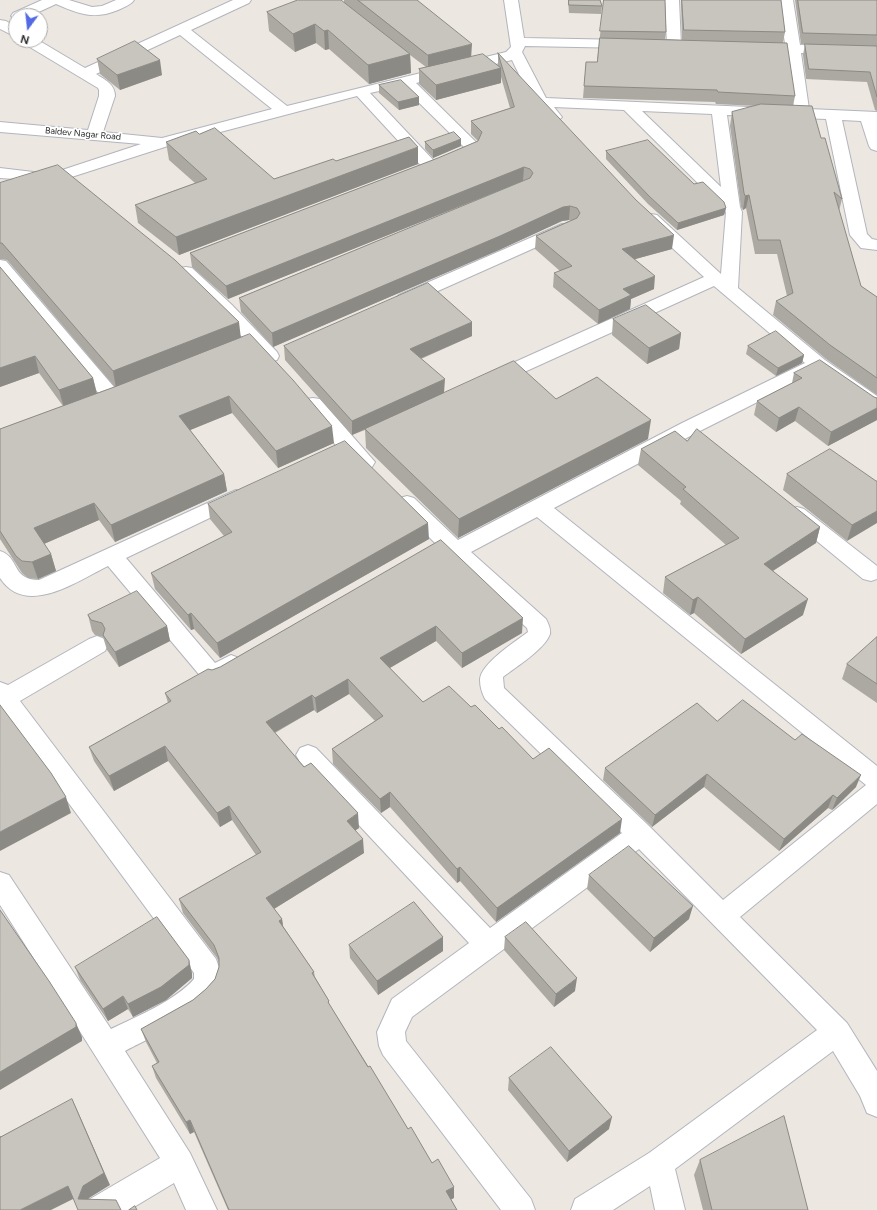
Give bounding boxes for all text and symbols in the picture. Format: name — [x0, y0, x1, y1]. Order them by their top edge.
north arrow — [8, 8, 48, 48]
text: N — [19, 32, 31, 46]
street label: Baldev Nagar Road — [44, 125, 122, 143]

